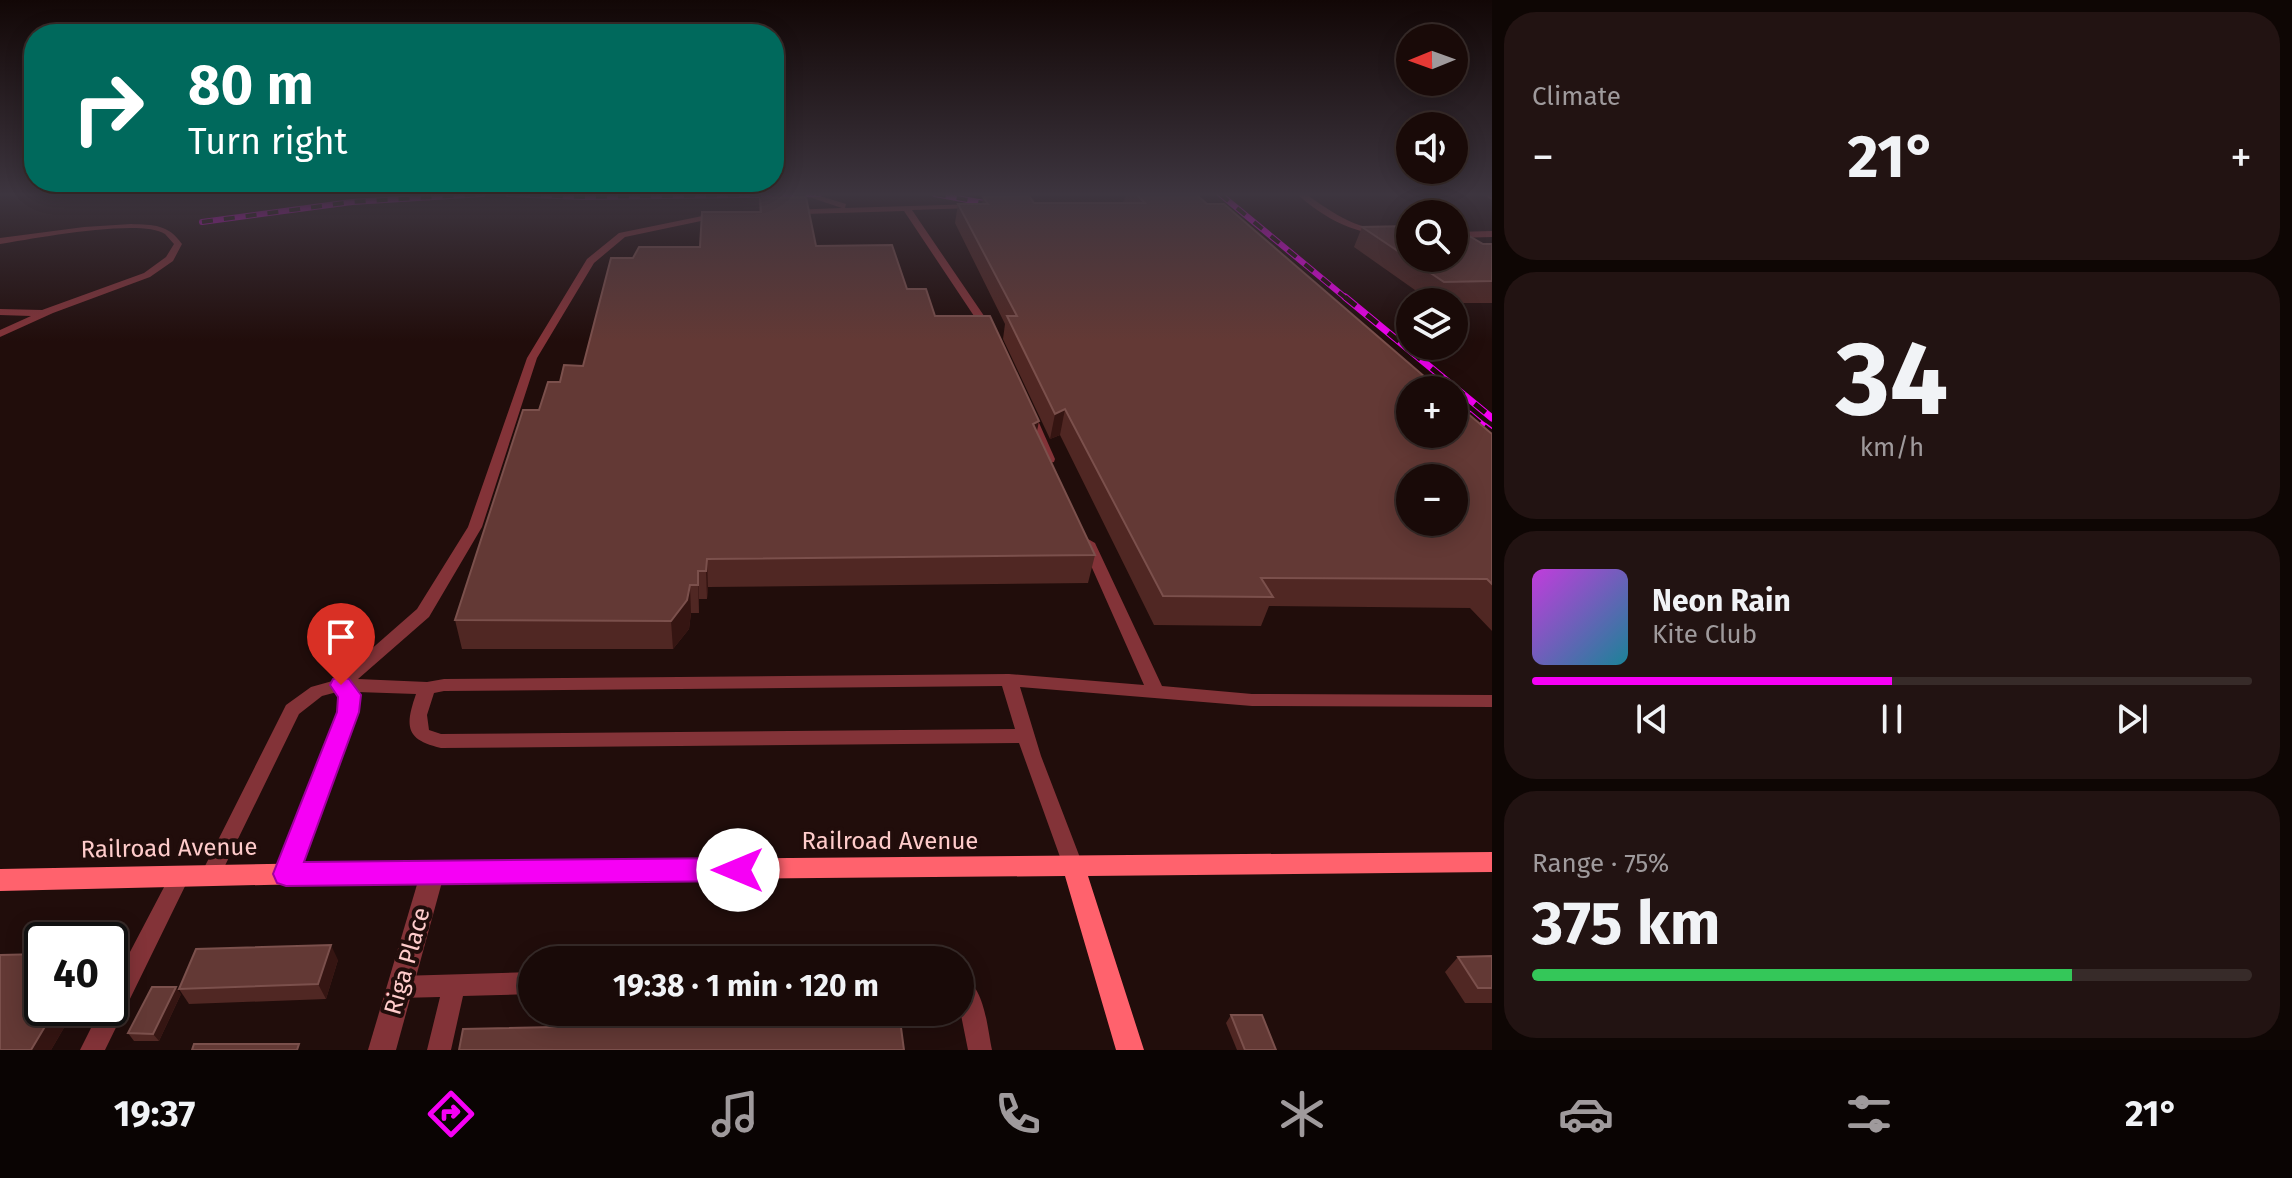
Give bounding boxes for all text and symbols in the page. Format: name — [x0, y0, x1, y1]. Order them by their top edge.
north arrow — [1396, 24, 1468, 96]
map controls — [1396, 24, 1468, 536]
text: 80 m — [188, 52, 314, 119]
icon: right — [56, 56, 160, 160]
text: Climate — [1532, 81, 1621, 112]
button: sound — [1396, 112, 1468, 184]
text: Turn right — [188, 120, 348, 164]
text: 21° — [1848, 121, 1936, 193]
text: − — [1532, 131, 1554, 184]
text: + — [2230, 131, 2252, 184]
button: search — [1396, 200, 1468, 272]
button: layers — [1396, 288, 1468, 360]
text: 34 — [1836, 317, 1948, 442]
button: + — [1396, 376, 1468, 448]
text: km/h — [1860, 432, 1924, 463]
button: − — [1396, 464, 1468, 536]
text: Neon Rain — [1652, 583, 1791, 619]
pin — [307, 603, 375, 685]
icon: arrive — [319, 615, 363, 659]
text: Kite Club — [1652, 619, 1757, 650]
icon: previous — [1630, 697, 1674, 741]
icon: pause — [1870, 697, 1914, 741]
icon: next — [2110, 697, 2154, 741]
street label: Railroad Avenue — [802, 827, 978, 855]
position arrow — [696, 828, 780, 912]
street label: Railroad Avenue — [80, 832, 258, 864]
text: Range · 75% — [1532, 848, 1669, 879]
text: 375 km — [1532, 888, 1720, 960]
street label: Riga Place — [378, 904, 436, 1018]
speed limit sign: 40 — [24, 922, 128, 1026]
text: 19:38 · 1 min · 120 m — [613, 968, 879, 1004]
icon: directions — [423, 1086, 479, 1142]
icon: music — [707, 1086, 763, 1142]
icon: phone — [990, 1086, 1046, 1142]
icon: climate — [1274, 1086, 1330, 1142]
icon: car — [1558, 1086, 1614, 1142]
icon: filters — [1841, 1086, 1897, 1142]
text: 19:37 — [114, 1092, 195, 1136]
text: 21° — [2125, 1092, 2178, 1136]

